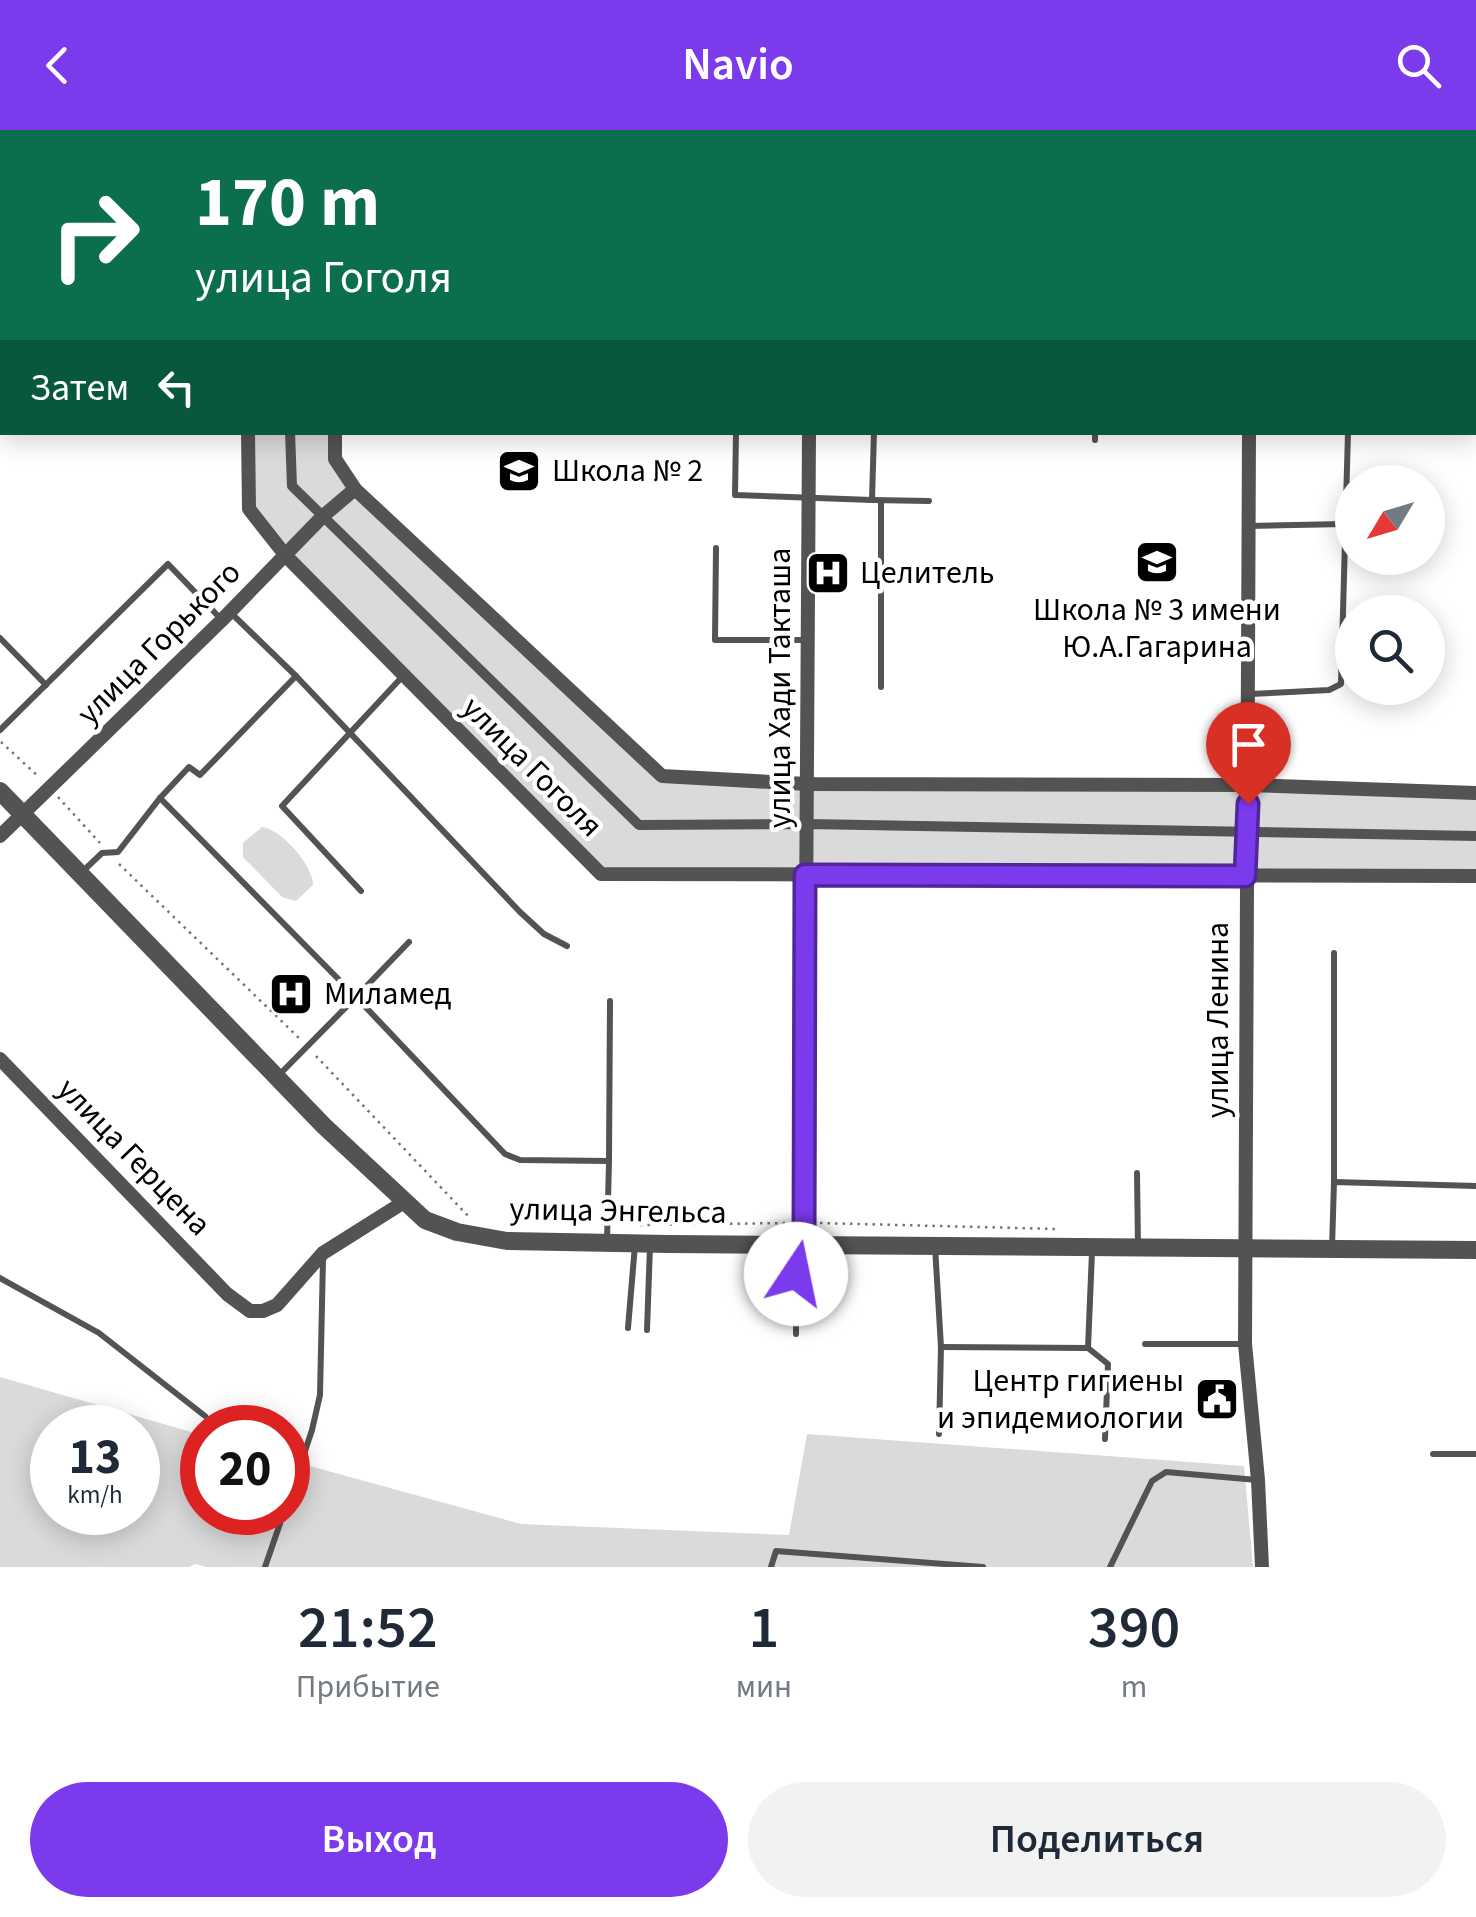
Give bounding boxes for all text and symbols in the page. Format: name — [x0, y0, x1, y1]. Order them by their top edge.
text: Navio — [682, 33, 794, 97]
icon: back — [30, 38, 85, 93]
icon: search — [1391, 38, 1446, 93]
text: 170 m — [195, 153, 380, 253]
icon: right — [30, 170, 160, 300]
text: улица Гоголя — [195, 246, 452, 310]
icon: left — [149, 360, 204, 415]
text: Затем — [30, 361, 129, 415]
school or university icon: Школа № 2 — [496, 448, 542, 494]
place label: Школа № 2 — [552, 448, 703, 494]
north arrow — [1335, 465, 1445, 575]
map controls — [1335, 465, 1445, 705]
school or university icon: Школа № 3 имени Ю.А.Гагарина — [1134, 539, 1180, 585]
street label: улица Хади Такташа — [757, 548, 803, 828]
hospital icon: Целитель — [805, 550, 851, 596]
place label: Целитель — [860, 550, 995, 596]
street label: улица Горького — [67, 551, 251, 735]
place label: Школа № 3 имени Ю.А.Гагарина — [1033, 587, 1281, 670]
button: search — [1335, 595, 1445, 705]
street label: улица Гоголя — [451, 686, 613, 848]
pin — [1206, 702, 1291, 805]
icon: arrive — [1221, 717, 1276, 772]
street label: улица Ленина — [1195, 922, 1241, 1118]
hospital icon: Миламед — [268, 971, 314, 1017]
place label: Миламед — [324, 971, 452, 1017]
street label: улица Герцена — [46, 1068, 222, 1246]
street label: улица Энгельса — [509, 1186, 727, 1236]
position arrow — [744, 1222, 848, 1326]
place label: Центр гигиены и эпидемиологии — [937, 1358, 1184, 1441]
public building icon: Центр гигиены и эпидемиологии — [1194, 1376, 1240, 1422]
speed limit sign: 20 — [180, 1405, 310, 1535]
text: 13 — [69, 1422, 121, 1493]
text: km/h — [67, 1477, 123, 1513]
text: 21:52 — [298, 1586, 438, 1671]
text: 1 — [749, 1586, 779, 1671]
text: 390 — [1088, 1586, 1180, 1671]
text: Прибытие — [296, 1664, 440, 1710]
text: мин — [736, 1664, 792, 1710]
text: m — [1121, 1664, 1147, 1710]
button: Выход — [30, 1782, 728, 1897]
button: Поделиться — [748, 1782, 1446, 1897]

